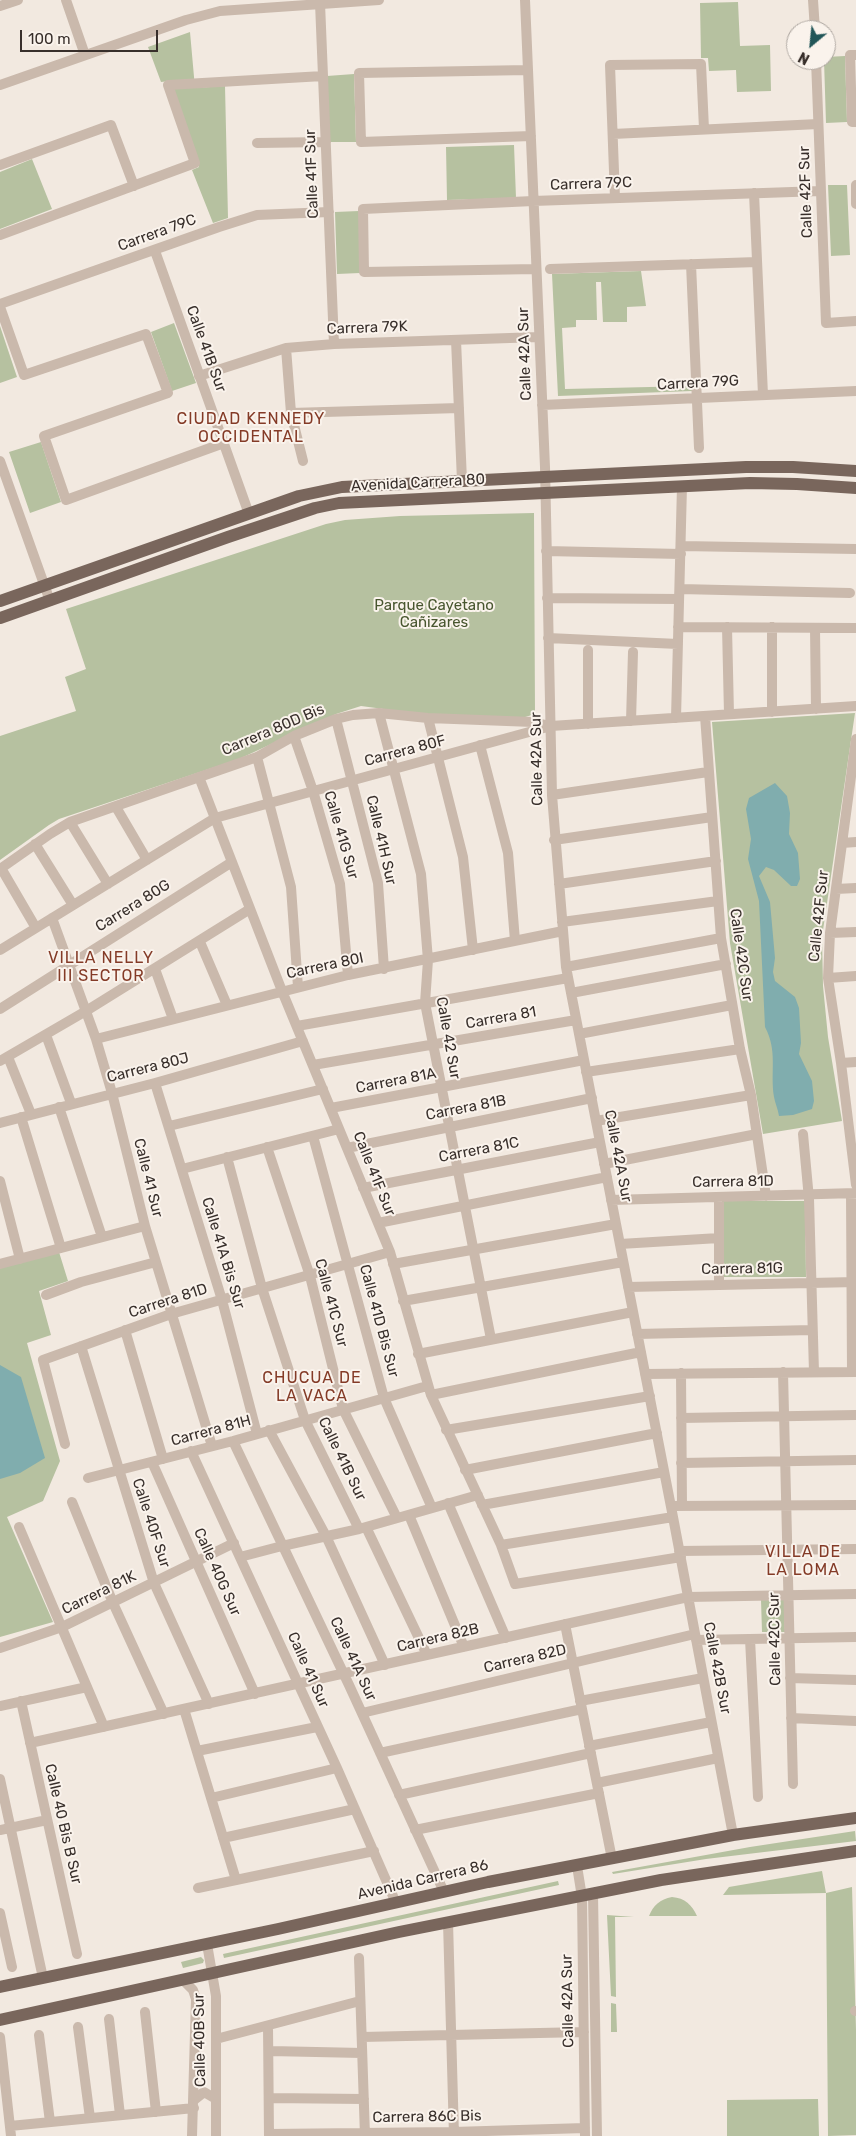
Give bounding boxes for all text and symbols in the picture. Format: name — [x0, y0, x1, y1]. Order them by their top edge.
scale bar — [22, 20, 160, 52]
north arrow — [786, 20, 836, 70]
text: 100 m — [28, 30, 70, 48]
text: N — [796, 48, 813, 68]
street label: Calle 41F Sur — [301, 129, 323, 219]
street label: Calle 42F Sur — [795, 146, 817, 238]
street label: Carrera 79C — [550, 174, 632, 194]
street label: Carrera 79C — [115, 211, 199, 255]
street label: Calle 41B Sur — [182, 303, 230, 395]
street label: Calle 42A Sur — [514, 307, 536, 401]
street label: Carrera 79K — [326, 318, 408, 338]
street label: Carrera 79G — [656, 372, 740, 394]
district label: CIUDAD KENNEDY OCCIDENTAL — [175, 409, 327, 447]
street label: Avenida Carrera 80 — [351, 471, 485, 495]
park label: Parque Cayetano Cañizares — [374, 597, 494, 632]
street label: Carrera 80D Bis — [219, 700, 327, 760]
street label: Calle 42A Sur — [527, 712, 547, 806]
street label: Carrera 80F — [362, 732, 448, 770]
street label: Calle 41G Sur — [320, 789, 362, 881]
street label: Calle 41H Sur — [362, 793, 400, 887]
street label: Calle 42F Sur — [805, 869, 833, 963]
street label: Carrera 80G — [92, 876, 174, 936]
street label: Calle 42C Sur — [726, 907, 756, 1003]
district label: VILLA NELLY III SECTOR — [47, 948, 155, 986]
street label: Carrera 80I — [285, 949, 365, 983]
street label: Calle 42 Sur — [432, 995, 464, 1081]
street label: Carrera 81 — [464, 1003, 538, 1033]
street label: Carrera 80J — [105, 1049, 191, 1087]
street label: Carrera 81A — [354, 1064, 438, 1098]
street label: Carrera 81B — [424, 1091, 508, 1125]
street label: Calle 42A Sur — [600, 1108, 636, 1204]
street label: Calle 41F Sur — [349, 1129, 399, 1219]
street label: Carrera 81C — [437, 1133, 521, 1167]
street label: Calle 41 Sur — [129, 1137, 167, 1219]
street label: Carrera 81D — [692, 1172, 774, 1192]
street label: Calle 41A Bis Sur — [197, 1195, 249, 1311]
street label: Calle 41C Sur — [311, 1257, 351, 1349]
street label: Carrera 81G — [701, 1259, 783, 1279]
street label: Calle 41D Bis Sur — [355, 1263, 403, 1379]
street label: Carrera 81D — [126, 1280, 210, 1322]
district label: CHUCUA DE LA VACA — [261, 1368, 363, 1406]
street label: Carrera 81H — [169, 1412, 253, 1450]
street label: Calle 41B Sur — [314, 1414, 370, 1504]
street label: Calle 40F Sur — [128, 1476, 174, 1570]
street label: Calle 40G Sur — [190, 1525, 244, 1619]
district label: VILLA DE LA LOMA — [764, 1542, 842, 1580]
street label: Carrera 81K — [59, 1567, 139, 1619]
street label: Calle 42C Sur — [765, 1592, 785, 1686]
street label: Calle 41A Sur — [326, 1614, 380, 1704]
street label: Carrera 82B — [395, 1620, 481, 1656]
street label: Calle 42B Sur — [699, 1620, 735, 1716]
street label: Calle 41 Sur — [283, 1629, 333, 1711]
street label: Carrera 82D — [482, 1641, 568, 1677]
street label: Calle 40 Bis B Sur — [40, 1762, 86, 1886]
street label: Avenida Carrera 86 — [356, 1856, 490, 1904]
street label: Calle 42A Sur — [558, 1954, 578, 2048]
street label: Calle 40B Sur — [190, 1993, 210, 2087]
street label: Carrera 86C Bis — [372, 2107, 482, 2127]

